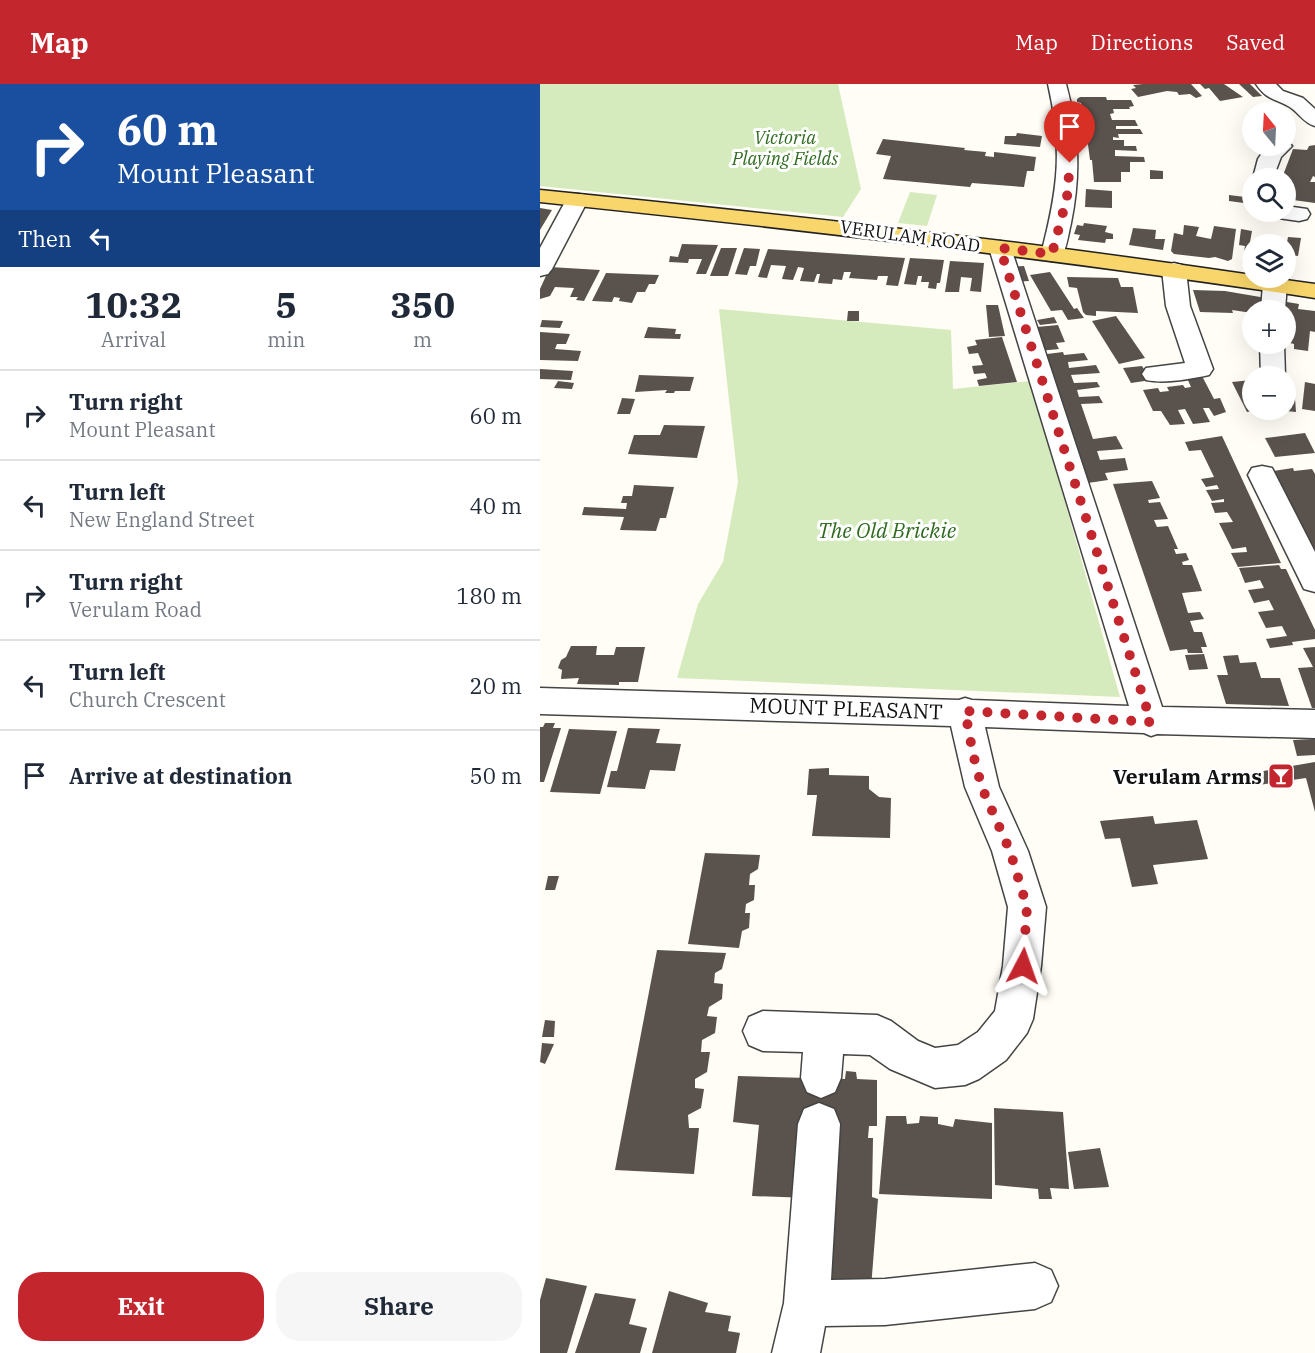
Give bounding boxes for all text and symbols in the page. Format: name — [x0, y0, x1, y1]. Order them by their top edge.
text: Map — [30, 24, 89, 61]
text: Map — [1015, 28, 1058, 56]
text: Directions — [1091, 28, 1193, 56]
text: Saved — [1226, 28, 1285, 56]
pin — [1044, 101, 1095, 163]
text: 60 m — [117, 102, 218, 157]
north arrow — [1242, 102, 1296, 156]
map controls — [1242, 102, 1296, 420]
icon: right — [18, 108, 96, 186]
icon: arrive — [1053, 110, 1086, 143]
park label: Victoria Playing Fields — [731, 126, 838, 170]
text: Mount Pleasant — [117, 155, 315, 190]
button: search — [1242, 168, 1296, 222]
street label: VERULAM ROAD — [839, 215, 981, 257]
icon: left — [84, 222, 117, 255]
text: Then — [18, 224, 72, 253]
button: layers — [1242, 234, 1296, 288]
text: 10:32 — [85, 281, 182, 328]
text: 5 — [275, 281, 297, 328]
text: 350 — [390, 281, 455, 328]
button: + — [1242, 300, 1296, 354]
text: Arrival — [101, 326, 166, 353]
text: min — [267, 326, 305, 353]
text: m — [413, 326, 432, 353]
button: − — [1242, 366, 1296, 420]
text: Turn right — [69, 387, 183, 416]
icon: right — [18, 399, 51, 432]
text: 60 m — [470, 401, 522, 430]
text: Mount Pleasant — [69, 416, 215, 443]
text: Turn left — [69, 477, 165, 506]
icon: left — [18, 489, 51, 522]
text: 40 m — [470, 491, 522, 520]
text: New England Street — [69, 506, 255, 533]
park label: The Old Brickie — [818, 516, 957, 544]
text: Turn right — [69, 567, 183, 596]
icon: right — [18, 579, 51, 612]
text: 180 m — [456, 581, 522, 610]
text: Verulam Road — [69, 596, 202, 623]
text: Turn left — [69, 657, 165, 686]
icon: left — [18, 669, 51, 702]
text: 20 m — [470, 671, 522, 700]
text: Church Crescent — [69, 686, 226, 713]
street label: MOUNT PLEASANT — [749, 691, 943, 725]
icon: arrive — [18, 759, 51, 792]
text: Arrive at destination — [69, 761, 292, 790]
text: 50 m — [470, 761, 522, 790]
bar icon: Verulam Arms — [1266, 761, 1296, 791]
place label: Verulam Arms — [1113, 762, 1262, 790]
position arrow — [991, 934, 1055, 998]
button: Exit — [18, 1272, 264, 1341]
button: Share — [276, 1272, 522, 1341]

